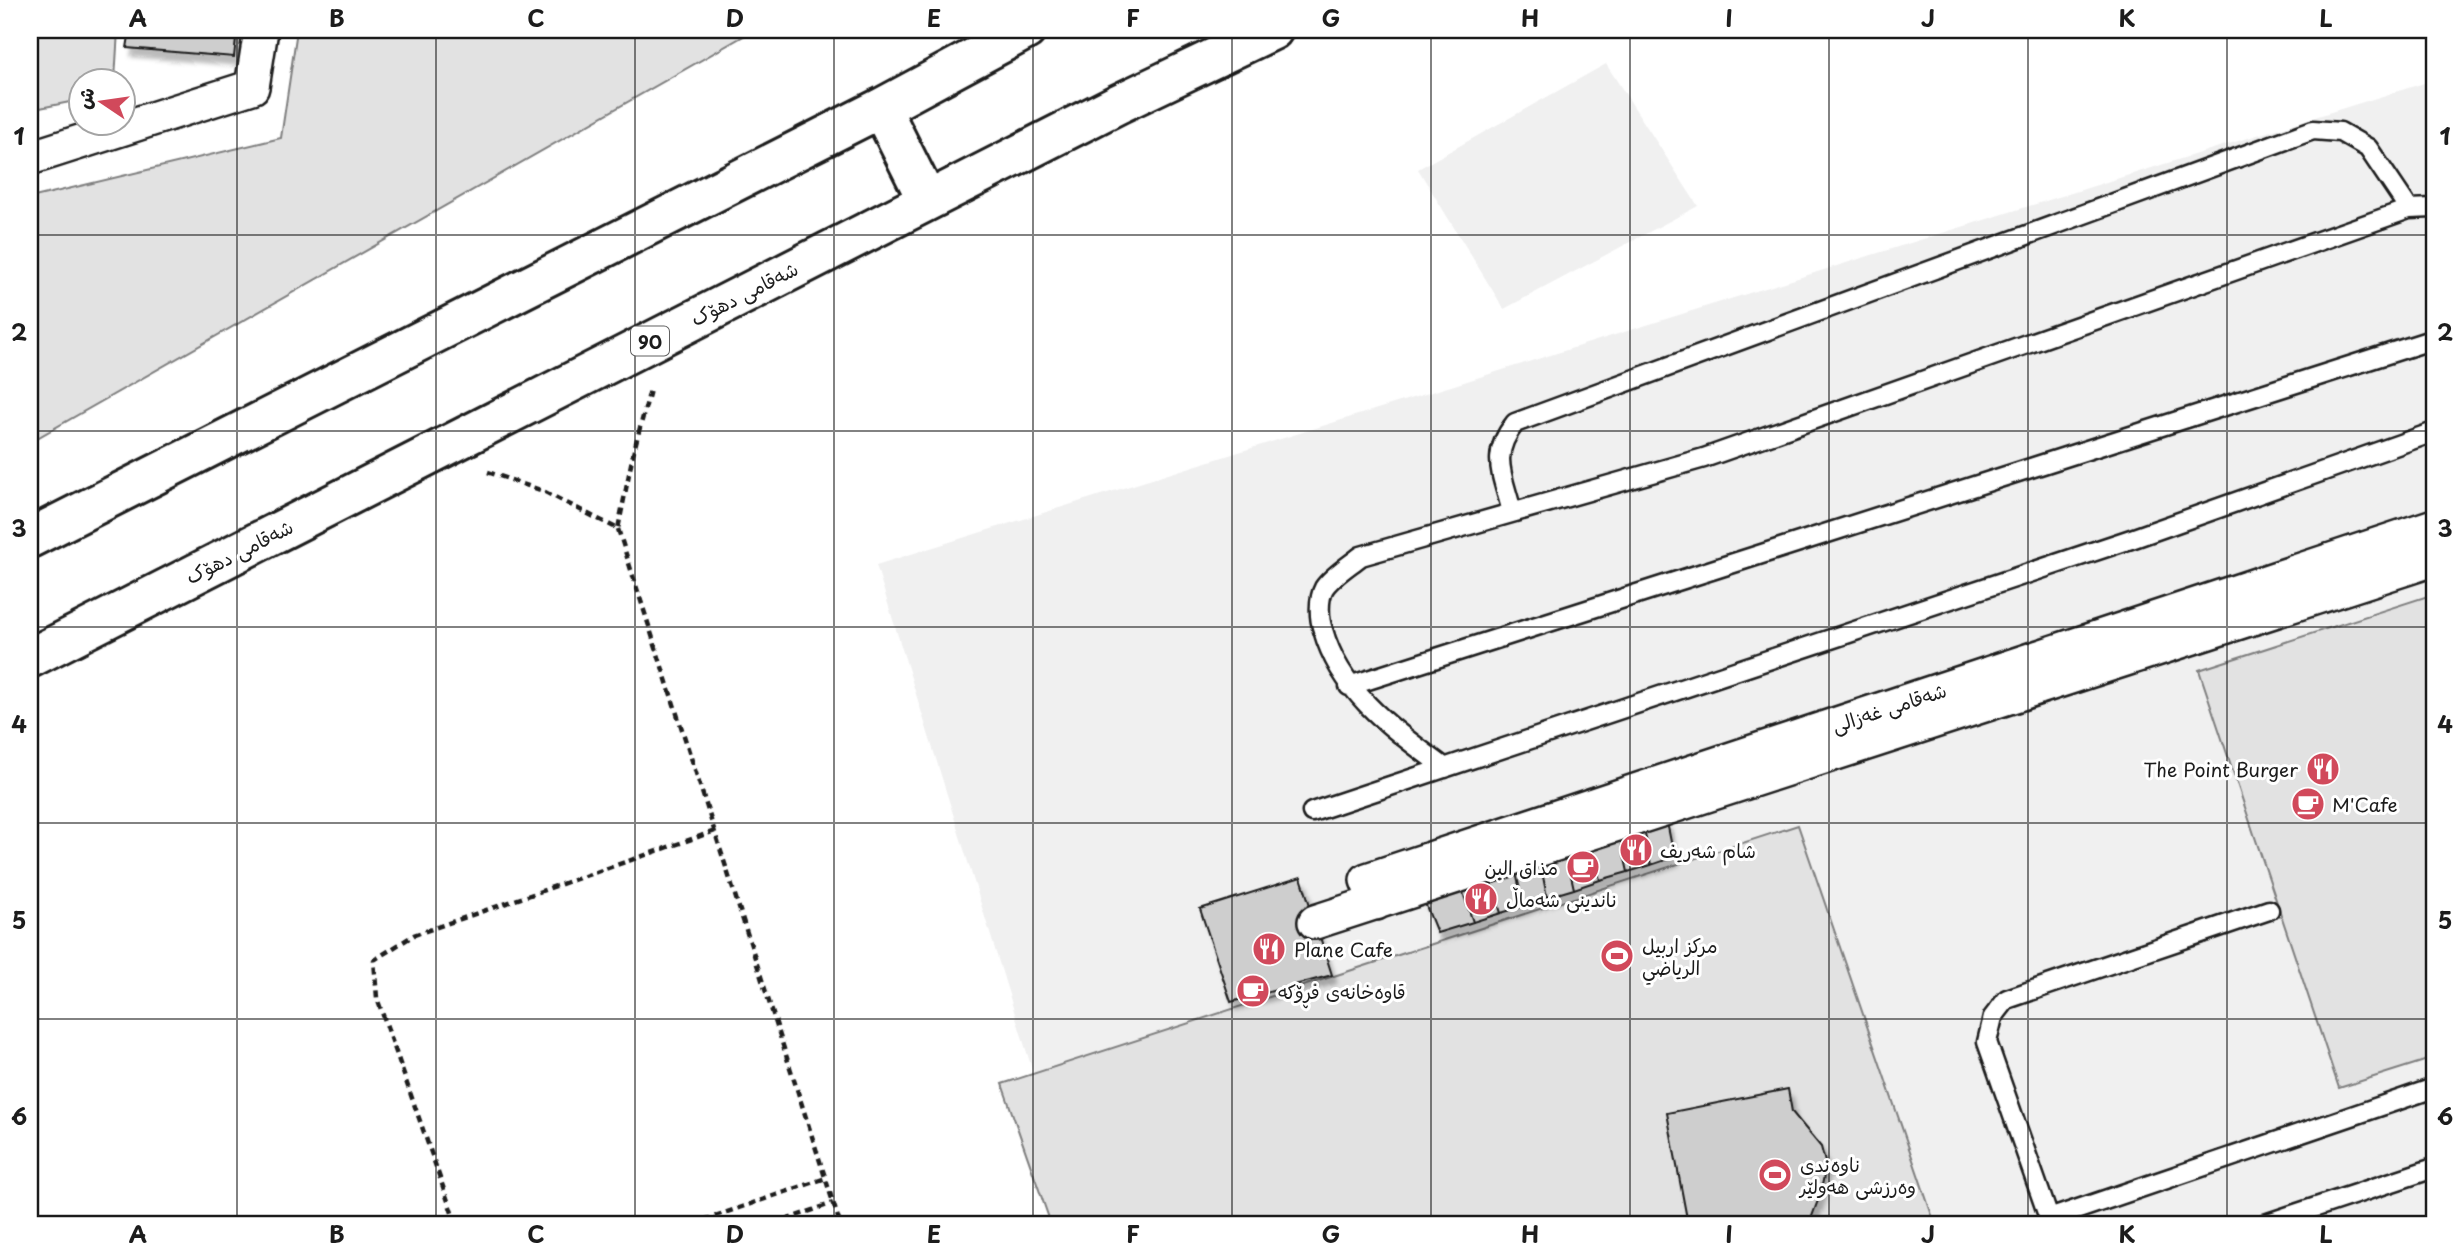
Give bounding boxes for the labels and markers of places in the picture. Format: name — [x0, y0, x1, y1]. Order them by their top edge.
restaurant icon: The Point Burger — [2304, 750, 2342, 788]
place label: The Point Burger — [2143, 755, 2298, 783]
cafe icon: M'Cafe — [2289, 785, 2327, 823]
place label: M'Cafe — [2332, 790, 2398, 818]
restaurant icon: شام شەریف — [1617, 831, 1655, 869]
place label: شام شەریف — [1660, 836, 1756, 866]
cafe icon: مذاق البن — [1564, 848, 1602, 886]
place label: مذاق البن — [1484, 853, 1558, 881]
restaurant icon: ناندینی شەماڵ — [1462, 880, 1500, 918]
place label: ناندینی شەماڵ — [1506, 885, 1618, 913]
restaurant icon: Plane Cafe — [1250, 930, 1288, 968]
place label: مركز اربيل الرياضي — [1642, 931, 1718, 985]
place label: Plane Cafe — [1294, 935, 1393, 963]
sports icon: مركز اربيل الرياضي — [1598, 937, 1636, 975]
cafe icon: قاوەخانەی فڕۆکە — [1234, 972, 1272, 1010]
place label: قاوەخانەی فڕۆکە — [1278, 977, 1406, 1009]
place label: ناوەندی وەرزشی هەولێر — [1798, 1150, 1916, 1200]
sports icon: ناوەندی وەرزشی هەولێر — [1756, 1156, 1794, 1194]

